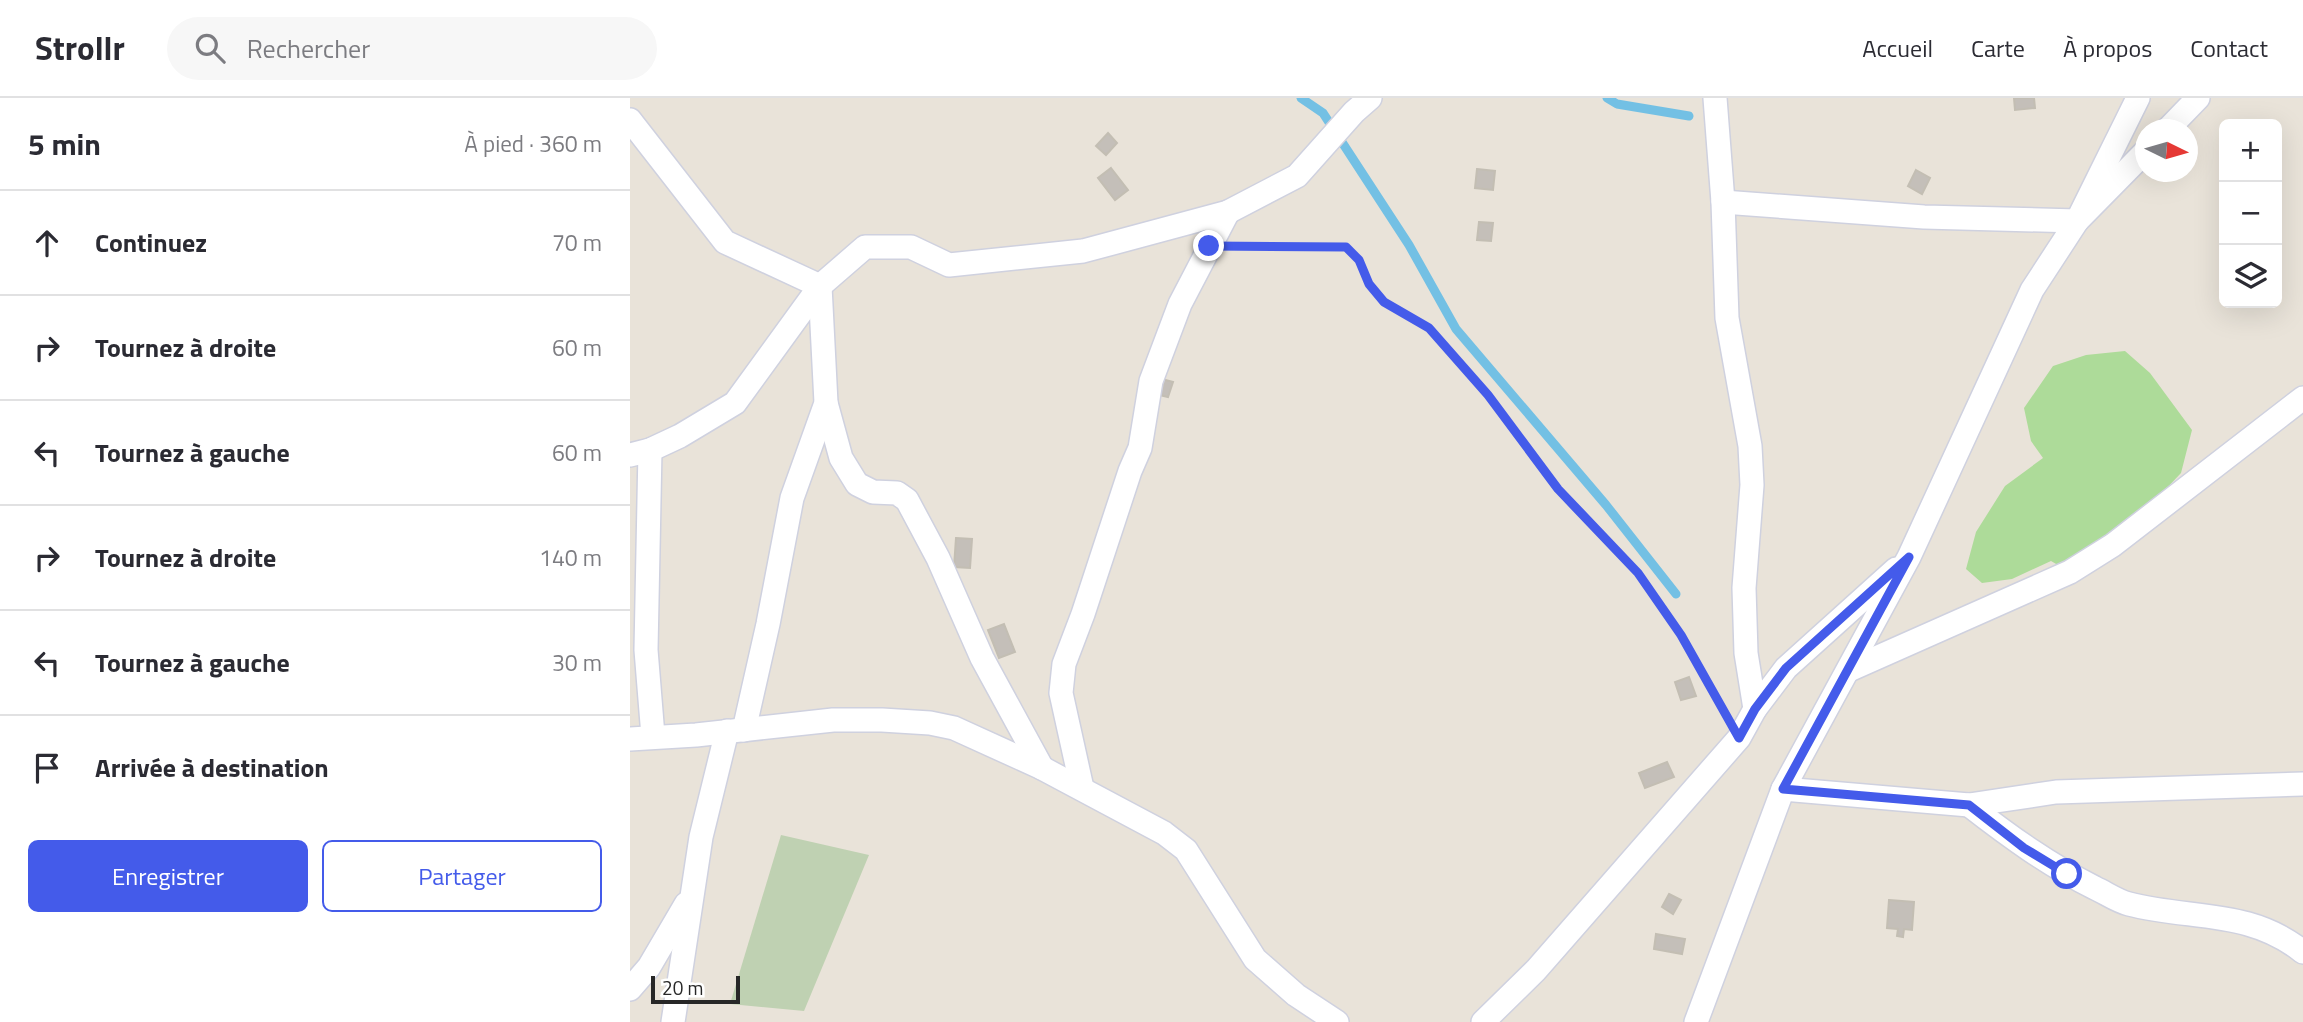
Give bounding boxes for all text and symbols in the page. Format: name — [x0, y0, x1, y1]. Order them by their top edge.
search box — [167, 17, 657, 80]
text: Strollr — [35, 23, 125, 73]
icon: search — [191, 29, 229, 67]
text: Rechercher — [247, 29, 370, 68]
text: Accueil — [1862, 30, 1933, 66]
text: Carte — [1971, 30, 2025, 66]
text: À propos — [2063, 30, 2152, 66]
text: Contact — [2190, 30, 2268, 66]
north arrow — [2135, 119, 2198, 182]
map controls — [2219, 119, 2282, 308]
button: + — [2219, 119, 2282, 182]
text: 5 min — [28, 121, 101, 167]
text: À pied · 360 m — [464, 126, 602, 161]
button: − — [2219, 182, 2282, 245]
text: Continuez — [95, 223, 207, 262]
icon: ahead — [28, 224, 66, 262]
text: 70 m — [552, 225, 602, 260]
route end — [1193, 230, 1224, 261]
button: layers — [2219, 245, 2282, 308]
text: Tournez à droite — [95, 328, 276, 367]
icon: right — [28, 329, 66, 367]
text: 60 m — [552, 330, 602, 365]
text: Tournez à gauche — [95, 433, 290, 472]
icon: left — [28, 434, 66, 472]
text: 60 m — [552, 435, 602, 470]
text: Tournez à droite — [95, 538, 276, 577]
icon: right — [28, 539, 66, 577]
text: 140 m — [539, 540, 602, 575]
text: Tournez à gauche — [95, 643, 290, 682]
icon: left — [28, 644, 66, 682]
text: 30 m — [552, 645, 602, 680]
text: Arrivée à destination — [95, 748, 329, 787]
icon: arrive — [28, 749, 66, 787]
button: Enregistrer — [28, 840, 308, 912]
button: Partager — [322, 840, 602, 912]
route start — [2051, 858, 2082, 889]
scale bar — [651, 973, 740, 1005]
text: 20 m — [662, 973, 703, 1002]

